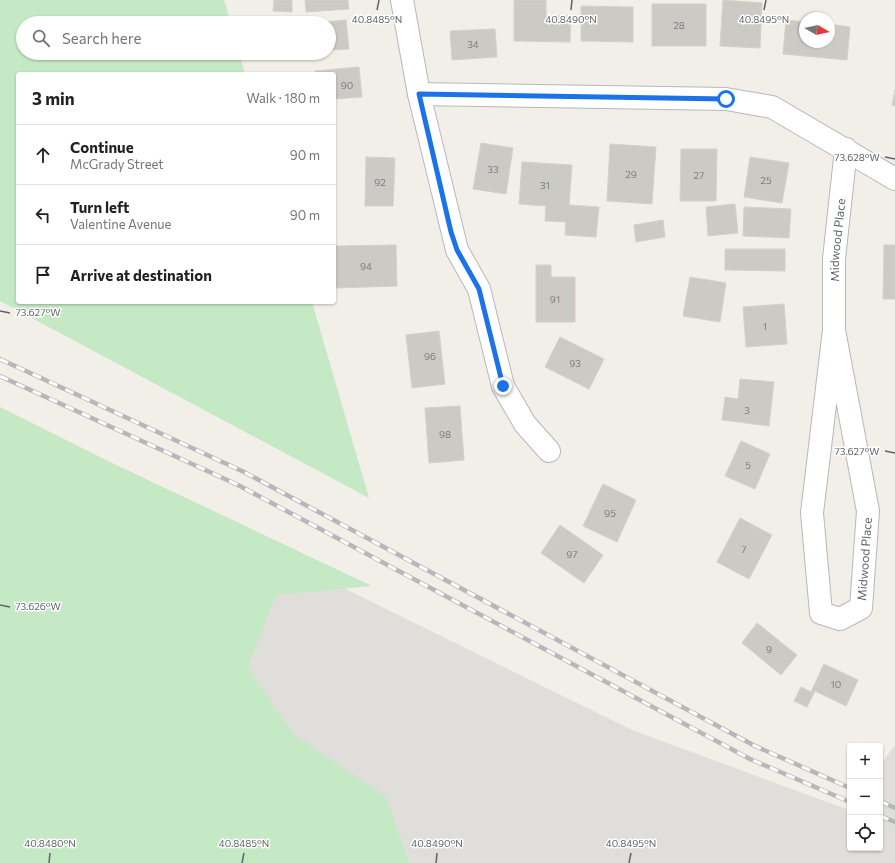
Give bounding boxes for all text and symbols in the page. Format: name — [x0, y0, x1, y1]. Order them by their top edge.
north arrow — [799, 12, 835, 48]
text: 40.8485°N — [352, 13, 402, 25]
text: 40.8490°N — [545, 13, 597, 25]
text: 40.8495°N — [739, 13, 789, 25]
search box — [16, 16, 336, 60]
house number: 28 — [673, 19, 685, 31]
icon: search — [30, 27, 52, 49]
text: Search here — [62, 29, 141, 47]
house number: 34 — [467, 38, 479, 50]
house number: 90 — [341, 79, 353, 91]
text: 3 min — [32, 88, 75, 109]
text: Walk · 180 m — [246, 90, 320, 106]
route start — [717, 90, 735, 108]
text: Continue — [70, 138, 134, 156]
icon: ahead — [32, 144, 54, 166]
text: 90 m — [290, 147, 320, 163]
text: 73.628°W — [834, 151, 880, 163]
text: McGrady Street — [70, 156, 164, 172]
house number: 33 — [487, 163, 499, 175]
house number: 29 — [625, 168, 637, 180]
house number: 27 — [694, 169, 704, 181]
house number: 25 — [760, 174, 772, 186]
house number: 92 — [374, 176, 386, 188]
house number: 31 — [540, 179, 550, 191]
text: Turn left — [70, 198, 129, 216]
street label: Midwood Place — [827, 198, 848, 282]
icon: left — [32, 204, 54, 226]
text: 90 m — [290, 207, 320, 223]
text: Valentine Avenue — [70, 216, 171, 232]
house number: 94 — [360, 260, 372, 272]
icon: arrive — [32, 264, 54, 286]
text: Arrive at destination — [70, 266, 212, 284]
house number: 91 — [550, 293, 560, 305]
text: 73.627°W — [16, 306, 60, 318]
house number: 1 — [763, 320, 767, 332]
house number: 96 — [424, 350, 436, 362]
house number: 93 — [569, 357, 581, 369]
route end — [494, 377, 512, 395]
house number: 3 — [744, 404, 750, 416]
house number: 98 — [439, 428, 451, 440]
text: 73.627°W — [835, 445, 879, 457]
house number: 5 — [745, 459, 751, 471]
house number: 95 — [604, 507, 616, 519]
street label: Midwood Place — [854, 517, 874, 601]
house number: 7 — [741, 543, 747, 555]
house number: 97 — [566, 548, 578, 560]
text: 73.626°W — [15, 600, 61, 612]
house number: 9 — [766, 643, 772, 655]
house number: 10 — [831, 678, 841, 690]
map controls — [847, 743, 883, 851]
button: + — [847, 743, 883, 779]
button: − — [847, 779, 883, 815]
button: locate — [847, 815, 883, 851]
text: 40.8480°N — [24, 837, 76, 849]
text: 40.8485°N — [219, 837, 269, 849]
text: 40.8490°N — [411, 837, 463, 849]
text: 40.8495°N — [606, 837, 656, 849]

